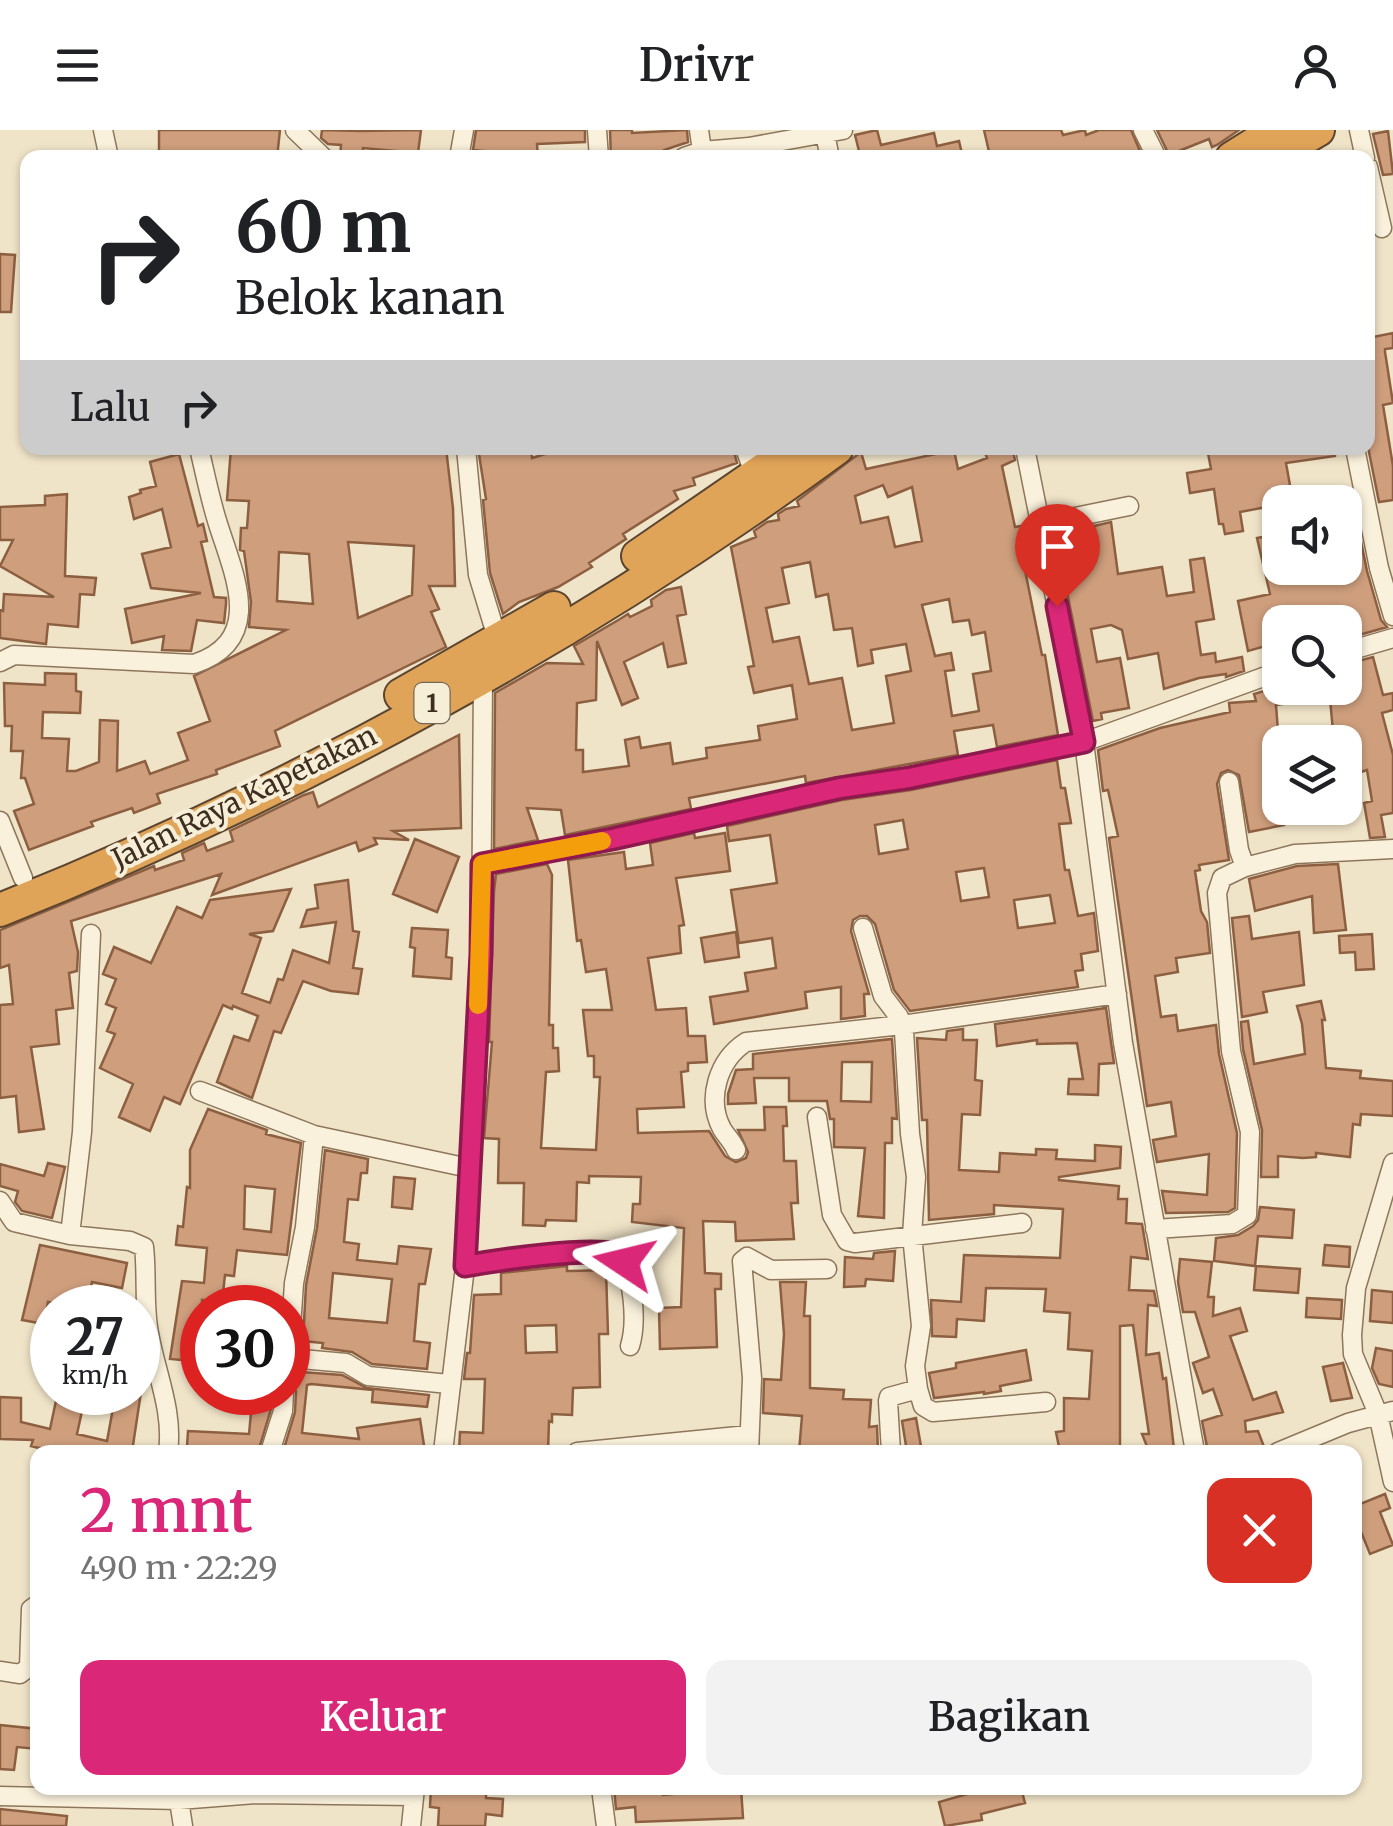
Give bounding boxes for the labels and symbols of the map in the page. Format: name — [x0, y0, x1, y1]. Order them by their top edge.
pin — [1015, 504, 1100, 607]
road number: 1 — [414, 683, 450, 723]
street label: Jalan Raya Kapetakan — [105, 717, 382, 877]
position arrow — [572, 1210, 676, 1314]
speed limit sign: 30 — [180, 1285, 310, 1415]

